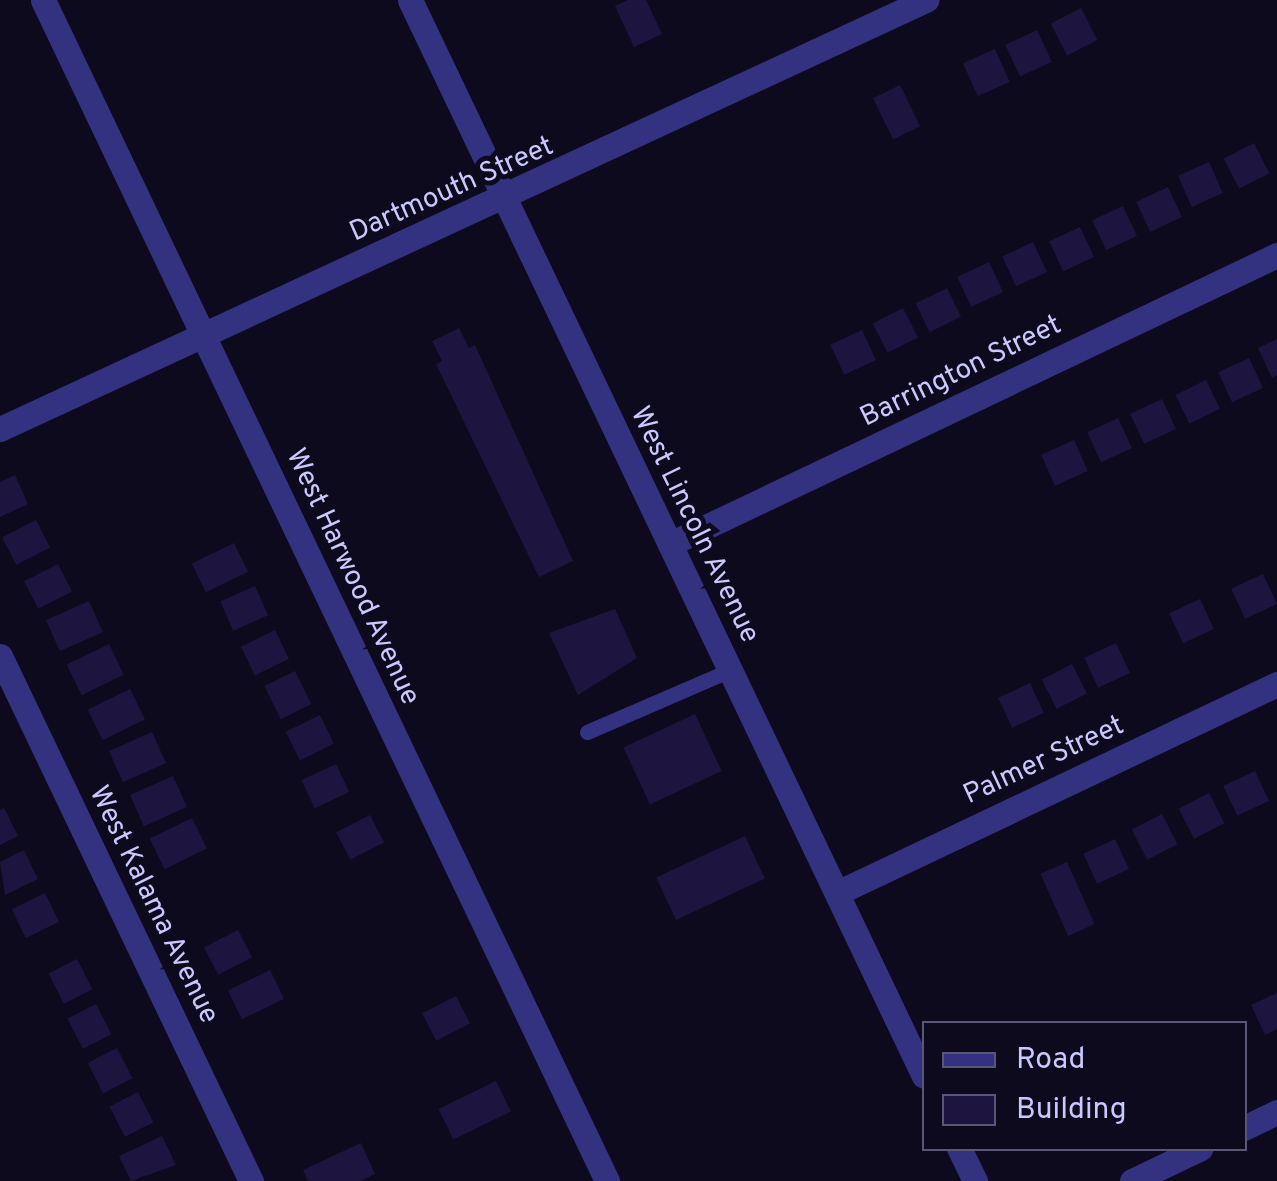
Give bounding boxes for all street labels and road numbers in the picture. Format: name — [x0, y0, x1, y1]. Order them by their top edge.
street label: Dartmouth Street — [345, 130, 559, 250]
street label: Barrington Street — [855, 309, 1067, 435]
street label: West Lincoln Avenue — [622, 401, 766, 649]
street label: West Harwood Avenue — [278, 443, 426, 711]
street label: Palmer Street — [958, 709, 1130, 813]
street label: West Kalama Avenue — [81, 780, 225, 1030]

